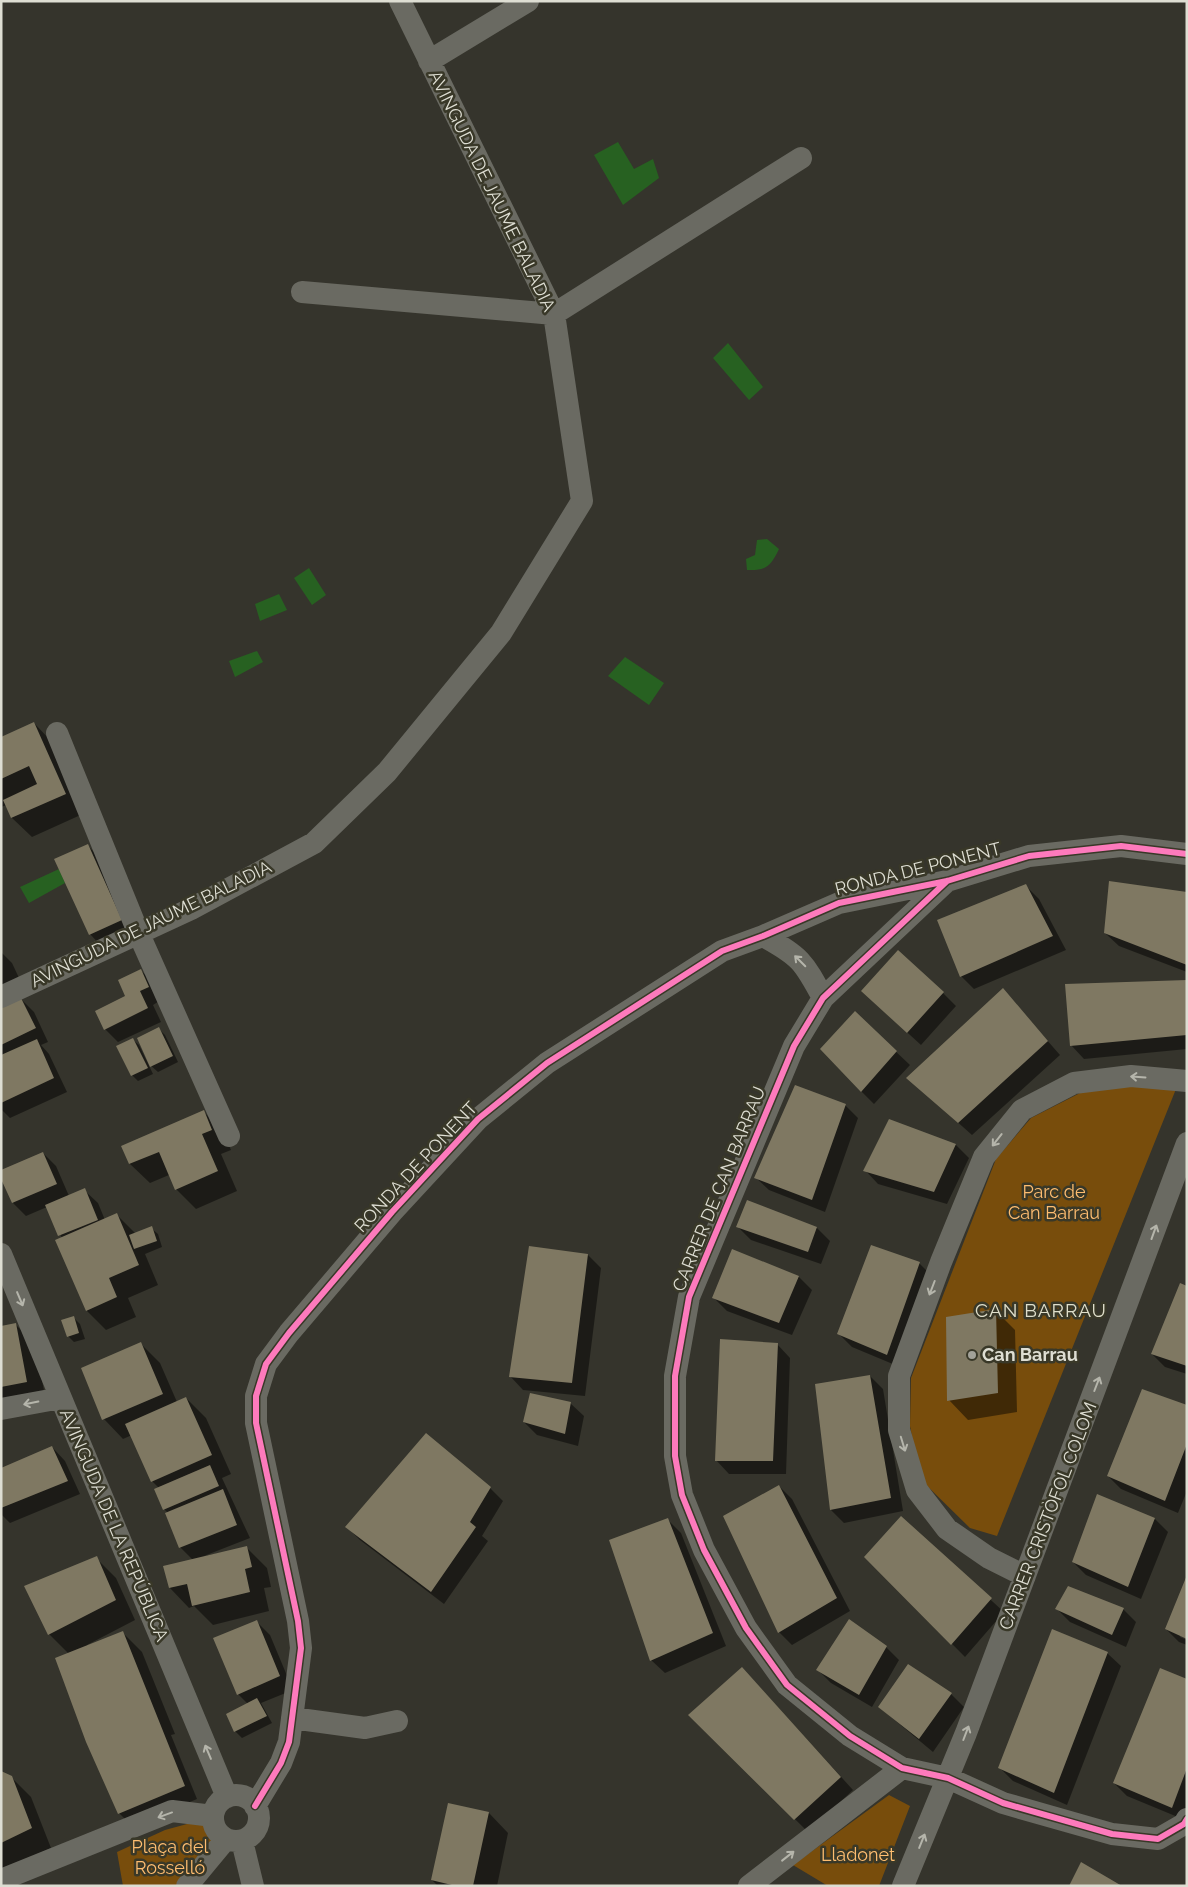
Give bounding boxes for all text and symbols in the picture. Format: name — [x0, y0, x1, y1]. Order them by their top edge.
street label: AVINGUDA DE JAUME BALADIA — [425, 67, 560, 315]
street label: RONDA DE PONENT — [833, 838, 1003, 899]
street label: AVINGUDA DE JAUME BALADIA — [27, 856, 275, 991]
one-way arrow — [794, 954, 806, 967]
one-way arrow — [1131, 1072, 1147, 1081]
street label: CARRER DE CAN BARRAU — [668, 1083, 769, 1294]
street label: RONDA DE PONENT — [350, 1097, 482, 1236]
one-way arrow — [992, 1133, 1003, 1146]
park label: Parc de Can Barrau — [1008, 1181, 1100, 1223]
one-way arrow — [1150, 1224, 1159, 1240]
one-way arrow — [926, 1280, 936, 1295]
one-way arrow — [16, 1291, 25, 1306]
district label: CAN BARRAU — [975, 1299, 1107, 1321]
place label: Can Barrau — [982, 1344, 1078, 1365]
marker: Can Barrau — [966, 1349, 978, 1361]
one-way arrow — [1093, 1377, 1102, 1392]
one-way arrow — [24, 1399, 40, 1409]
street label: CARRER CRISTÒFOL COLOM — [993, 1399, 1101, 1633]
street label: AVINGUDA DE LA REPÚBLICA — [56, 1405, 174, 1644]
one-way arrow — [899, 1436, 908, 1451]
one-way arrow — [962, 1725, 971, 1741]
one-way arrow — [203, 1745, 213, 1760]
one-way arrow — [158, 1811, 173, 1820]
one-way arrow — [918, 1834, 927, 1849]
park label: Plaça del Rosselló — [132, 1836, 209, 1878]
park label: Lladonet — [821, 1844, 895, 1865]
one-way arrow — [781, 1851, 795, 1861]

